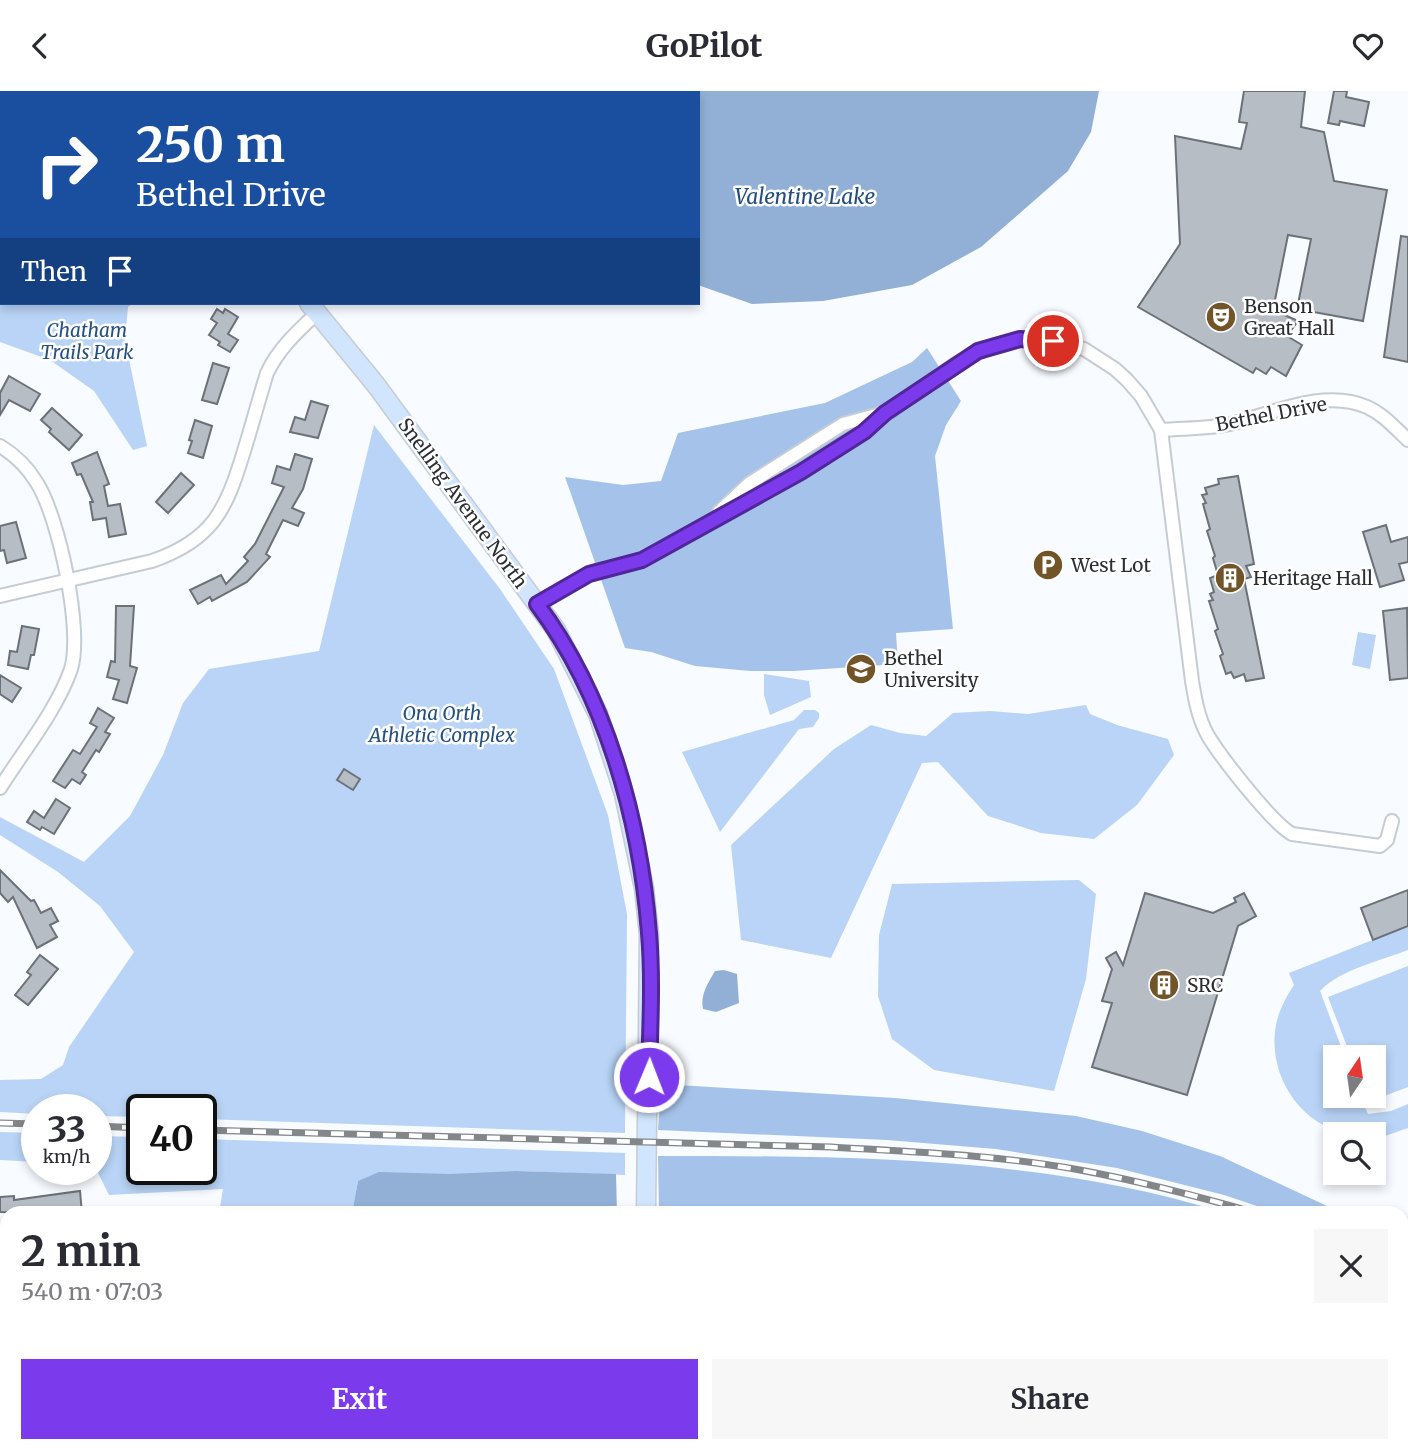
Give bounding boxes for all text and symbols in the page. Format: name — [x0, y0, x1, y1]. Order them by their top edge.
text: GoPilot — [646, 26, 762, 66]
icon: back — [21, 27, 59, 65]
icon: heart — [1349, 27, 1387, 65]
text: 250 m — [136, 114, 285, 175]
icon: right — [21, 119, 112, 210]
text: Bethel Drive — [136, 175, 326, 215]
water label: Valentine Lake — [735, 183, 875, 210]
icon: arrive — [101, 252, 139, 290]
text: Then — [21, 255, 87, 288]
place label: Benson Great Hall — [1244, 294, 1335, 340]
theatre icon: Benson Great Hall — [1204, 300, 1238, 334]
pin — [1023, 311, 1083, 371]
park label: Chatham Trails Park — [40, 318, 134, 364]
icon: arrive — [1034, 322, 1072, 360]
street label: Bethel Drive — [1213, 391, 1329, 437]
street label: Snelling Avenue North — [393, 413, 533, 593]
parking icon: West Lot — [1031, 548, 1065, 582]
place label: West Lot — [1070, 553, 1151, 577]
building icon: Heritage Hall — [1213, 561, 1247, 595]
place label: Heritage Hall — [1253, 566, 1373, 590]
place label: Bethel University — [884, 646, 979, 692]
school or university icon: Bethel University — [844, 652, 878, 686]
park label: Ona Orth Athletic Complex — [367, 701, 515, 747]
building icon: SRC — [1147, 968, 1181, 1002]
place label: SRC — [1187, 973, 1223, 997]
position arrow — [612, 1040, 686, 1114]
north arrow — [1323, 1045, 1386, 1108]
map controls — [1323, 1045, 1386, 1185]
speed limit sign: 40 — [126, 1094, 217, 1185]
text: 33 — [47, 1108, 86, 1152]
button: search — [1323, 1122, 1386, 1185]
text: km/h — [43, 1145, 90, 1168]
text: 2 min — [21, 1225, 141, 1277]
button: close — [1314, 1229, 1388, 1303]
text: 540 m · 07:03 — [21, 1277, 163, 1306]
button: Exit — [21, 1359, 698, 1439]
button: Share — [712, 1359, 1388, 1439]

